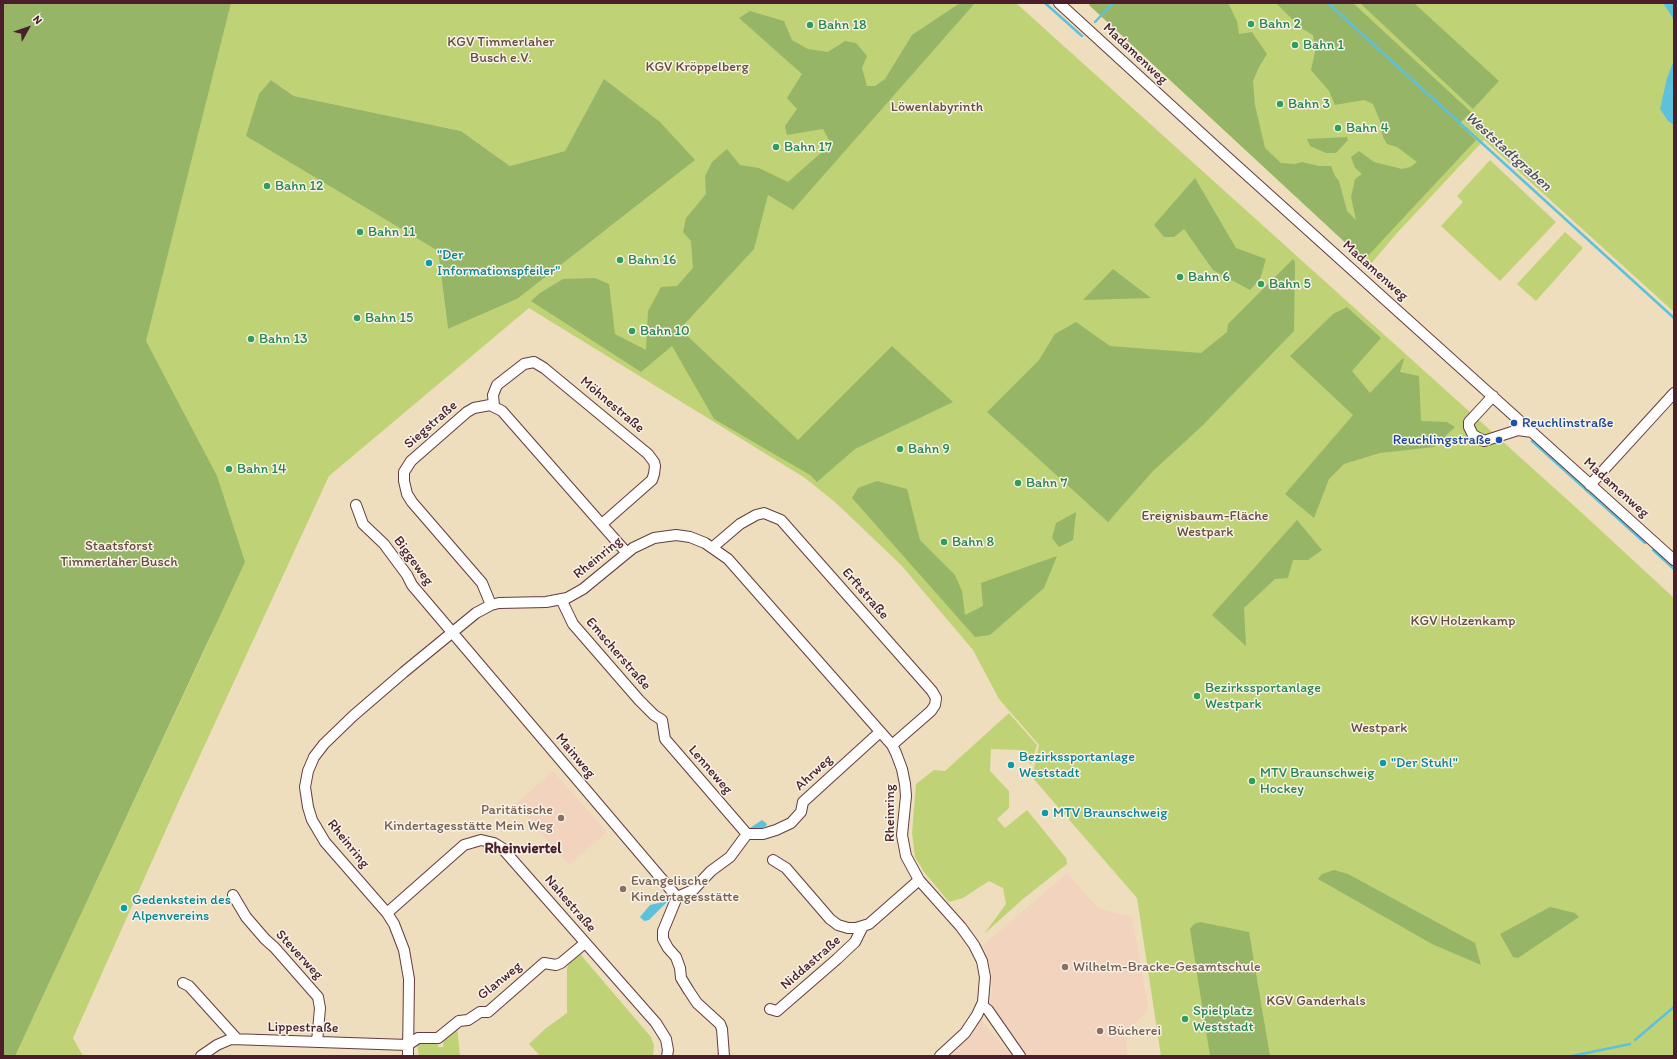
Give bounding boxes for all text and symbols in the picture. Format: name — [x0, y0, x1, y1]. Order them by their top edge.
north arrow — [8, 8, 48, 48]
text: N — [30, 13, 45, 27]
place label: Bahn 2 — [1259, 16, 1301, 32]
place label: Bahn 18 — [818, 17, 867, 33]
marker: Bahn 2 — [1246, 19, 1256, 29]
marker: Bahn 18 — [805, 20, 815, 30]
street label: Madamenweg — [1099, 20, 1171, 88]
park label: KGV Timmerlaher Busch e.V. — [447, 34, 555, 66]
place label: Bahn 1 — [1303, 37, 1344, 53]
marker: Bahn 1 — [1290, 40, 1300, 50]
park label: KGV Kröppelberg — [645, 59, 749, 75]
place label: Bahn 3 — [1288, 96, 1330, 112]
park label: Löwenlabyrinth — [891, 99, 983, 115]
marker: Bahn 3 — [1275, 99, 1285, 109]
water label: Weststadtgraben — [1461, 109, 1555, 195]
place label: Bahn 4 — [1346, 120, 1389, 136]
marker: Bahn 4 — [1333, 123, 1343, 133]
place label: Bahn 17 — [784, 139, 832, 155]
marker: Bahn 17 — [771, 142, 781, 152]
place label: Bahn 12 — [275, 178, 323, 194]
marker: Bahn 12 — [262, 181, 272, 191]
place label: Bahn 11 — [368, 224, 415, 240]
marker: Bahn 11 — [355, 227, 365, 237]
street label: Madamenweg — [1339, 237, 1411, 305]
place label: "Der Informationspfeiler" — [437, 247, 560, 280]
place label: Bahn 16 — [628, 252, 676, 268]
marker: Bahn 16 — [615, 255, 625, 265]
marker: "Der Informationspfeiler" — [424, 258, 434, 268]
place label: Bahn 6 — [1188, 269, 1230, 285]
marker: Bahn 6 — [1175, 272, 1185, 282]
place label: Bahn 5 — [1269, 276, 1311, 292]
marker: Bahn 5 — [1256, 279, 1266, 289]
place label: Bahn 15 — [365, 310, 413, 326]
marker: Bahn 15 — [352, 313, 362, 323]
place label: Bahn 10 — [640, 323, 690, 339]
marker: Bahn 10 — [627, 326, 637, 336]
place label: Bahn 13 — [259, 331, 308, 347]
marker: Bahn 13 — [246, 334, 256, 344]
street label: Möhnestraße — [576, 373, 648, 437]
street label: Siegstraße — [401, 397, 461, 453]
place label: Reuchlinstraße — [1522, 415, 1613, 431]
marker: Reuchlinstraße — [1509, 418, 1519, 428]
place label: Reuchlingstraße — [1393, 432, 1491, 448]
marker: Reuchlingstraße — [1494, 435, 1504, 445]
place label: Bahn 9 — [908, 441, 950, 457]
marker: Bahn 9 — [895, 444, 905, 454]
street label: Madamenweg — [1580, 454, 1652, 522]
place label: Bahn 14 — [237, 461, 286, 477]
marker: Bahn 14 — [224, 464, 234, 474]
place label: Bahn 7 — [1026, 475, 1067, 491]
marker: Bahn 7 — [1013, 478, 1023, 488]
park label: Ereignisbaum-Fläche Westpark — [1142, 508, 1268, 540]
street label: Biggeweg — [389, 533, 437, 589]
street label: Rheinring — [570, 533, 626, 583]
place label: Bahn 8 — [952, 534, 994, 550]
marker: Bahn 8 — [939, 537, 949, 547]
park label: Staatsforst Timmerlaher Busch — [60, 538, 178, 570]
street label: Erftstraße — [838, 565, 892, 623]
park label: KGV Holzenkamp — [1411, 613, 1515, 629]
street label: Emscherstraße — [582, 614, 654, 694]
place label: Bezirkssportanlage Westpark — [1205, 680, 1321, 712]
marker: Bezirkssportanlage Westpark — [1192, 691, 1202, 701]
park label: Westpark — [1351, 720, 1407, 736]
street label: Mainweg — [551, 730, 599, 782]
street label: Lenneweg — [684, 742, 736, 798]
place label: Bezirkssportanlage Weststadt — [1019, 749, 1135, 782]
street label: Ahrweg — [792, 751, 836, 795]
place label: "Der Stuhl" — [1391, 755, 1458, 771]
marker: "Der Stuhl" — [1378, 758, 1388, 768]
marker: Bezirkssportanlage Weststadt — [1006, 760, 1016, 770]
place label: MTV Braunschweig Hockey — [1260, 765, 1374, 798]
marker: MTV Braunschweig Hockey — [1247, 776, 1257, 786]
street label: Rheinring — [882, 784, 898, 842]
place label: Paritätische Kindertagesstätte Mein Weg — [384, 802, 553, 834]
place label: MTV Braunschweig — [1053, 805, 1167, 821]
marker: MTV Braunschweig — [1040, 808, 1050, 818]
marker: Paritätische Kindertagesstätte Mein Weg — [556, 813, 566, 823]
street label: Rheinring — [323, 816, 373, 872]
district label: Rheinviertel — [485, 840, 561, 858]
street label: Nahestraße — [541, 872, 599, 936]
place label: Evangelische Kindertagesstätte — [631, 873, 739, 906]
marker: Evangelische Kindertagesstätte — [618, 884, 628, 894]
place label: Gedenkstein des Alpenvereins — [132, 892, 231, 924]
marker: Gedenkstein des Alpenvereins — [119, 903, 129, 913]
street label: Steverweg — [272, 927, 326, 983]
street label: Niddastraße — [777, 932, 845, 994]
street label: Glanweg — [475, 958, 525, 1004]
place label: Wilhelm-Bracke-Gesamtschule — [1073, 959, 1261, 975]
marker: Wilhelm-Bracke-Gesamtschule — [1060, 962, 1070, 972]
park label: KGV Ganderhals — [1266, 993, 1366, 1009]
place label: Spielplatz Weststadt — [1193, 1003, 1254, 1036]
marker: Spielplatz Weststadt — [1180, 1014, 1190, 1024]
street label: Lippestraße — [267, 1019, 339, 1037]
place label: Bücherei — [1108, 1023, 1161, 1039]
marker: Bücherei — [1095, 1026, 1105, 1036]

